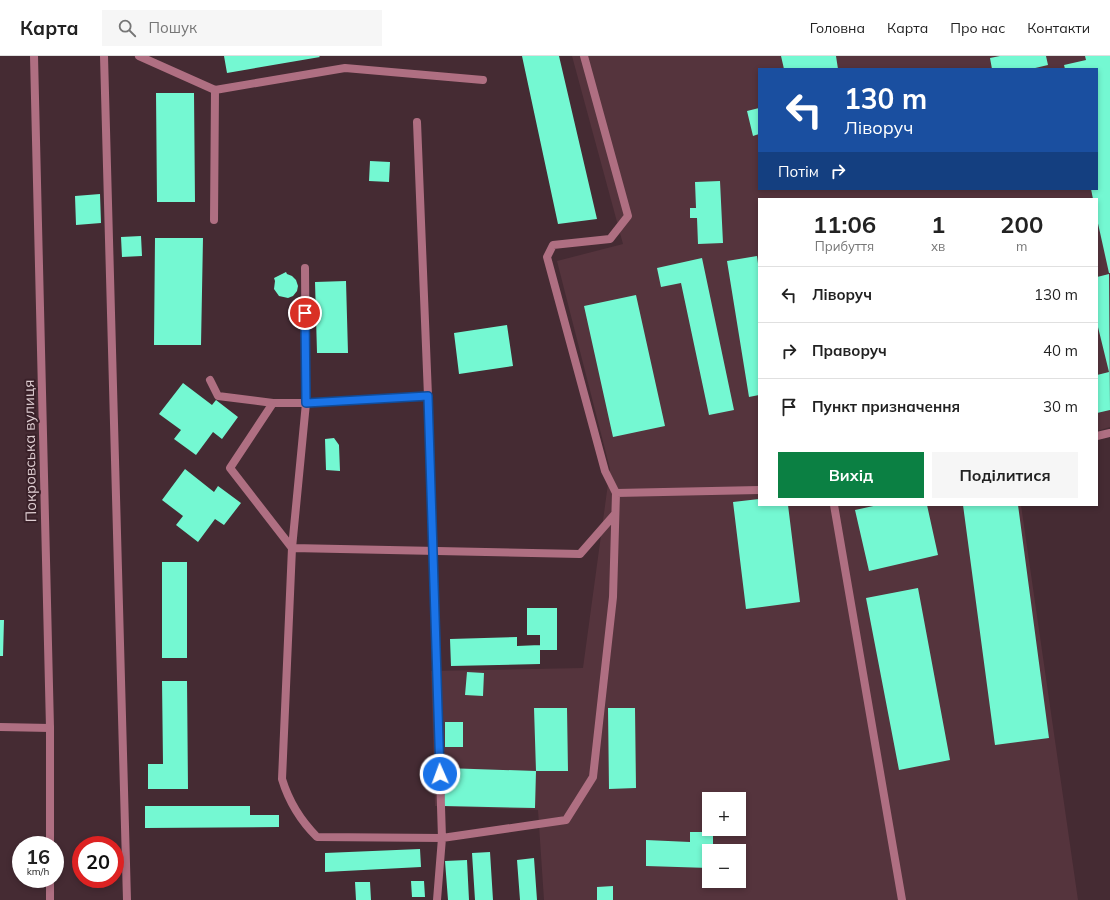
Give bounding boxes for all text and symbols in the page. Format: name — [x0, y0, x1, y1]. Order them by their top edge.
search box — [102, 10, 382, 46]
text: Карта — [20, 16, 78, 40]
icon: search — [116, 17, 138, 39]
text: Пошук — [148, 18, 197, 37]
text: Головна — [810, 19, 865, 37]
text: Карта — [887, 19, 928, 37]
text: Про нас — [950, 19, 1005, 37]
text: Контакти — [1027, 19, 1090, 37]
text: 130 m — [844, 81, 927, 116]
icon: left — [778, 84, 830, 136]
text: Ліворуч — [844, 116, 913, 139]
icon: right — [827, 160, 849, 182]
text: Потім — [778, 162, 819, 181]
text: 11:06 — [813, 209, 876, 239]
text: 1 — [931, 209, 945, 239]
text: 200 — [1000, 209, 1043, 239]
text: Прибуття — [815, 238, 874, 254]
text: хв — [931, 238, 945, 254]
text: m — [1016, 238, 1027, 254]
icon: left — [778, 284, 800, 306]
text: Ліворуч — [812, 285, 872, 304]
text: 130 m — [1034, 285, 1078, 304]
pin — [288, 296, 322, 330]
icon: arrive — [294, 302, 316, 324]
icon: right — [778, 340, 800, 362]
text: Праворуч — [812, 341, 887, 360]
text: 40 m — [1043, 341, 1078, 360]
street label: Покровська вулиця — [19, 380, 40, 522]
icon: arrive — [778, 396, 800, 418]
text: Пункт призначення — [812, 397, 960, 416]
text: 30 m — [1043, 397, 1078, 416]
button: Вихід — [778, 452, 924, 498]
button: Поділитися — [932, 452, 1078, 498]
position arrow — [419, 753, 461, 795]
map controls — [702, 792, 746, 888]
button: + — [702, 792, 746, 836]
speed limit sign: 20 — [72, 836, 124, 888]
text: 16 — [26, 844, 50, 869]
button: − — [702, 844, 746, 888]
text: km/h — [27, 865, 49, 878]

